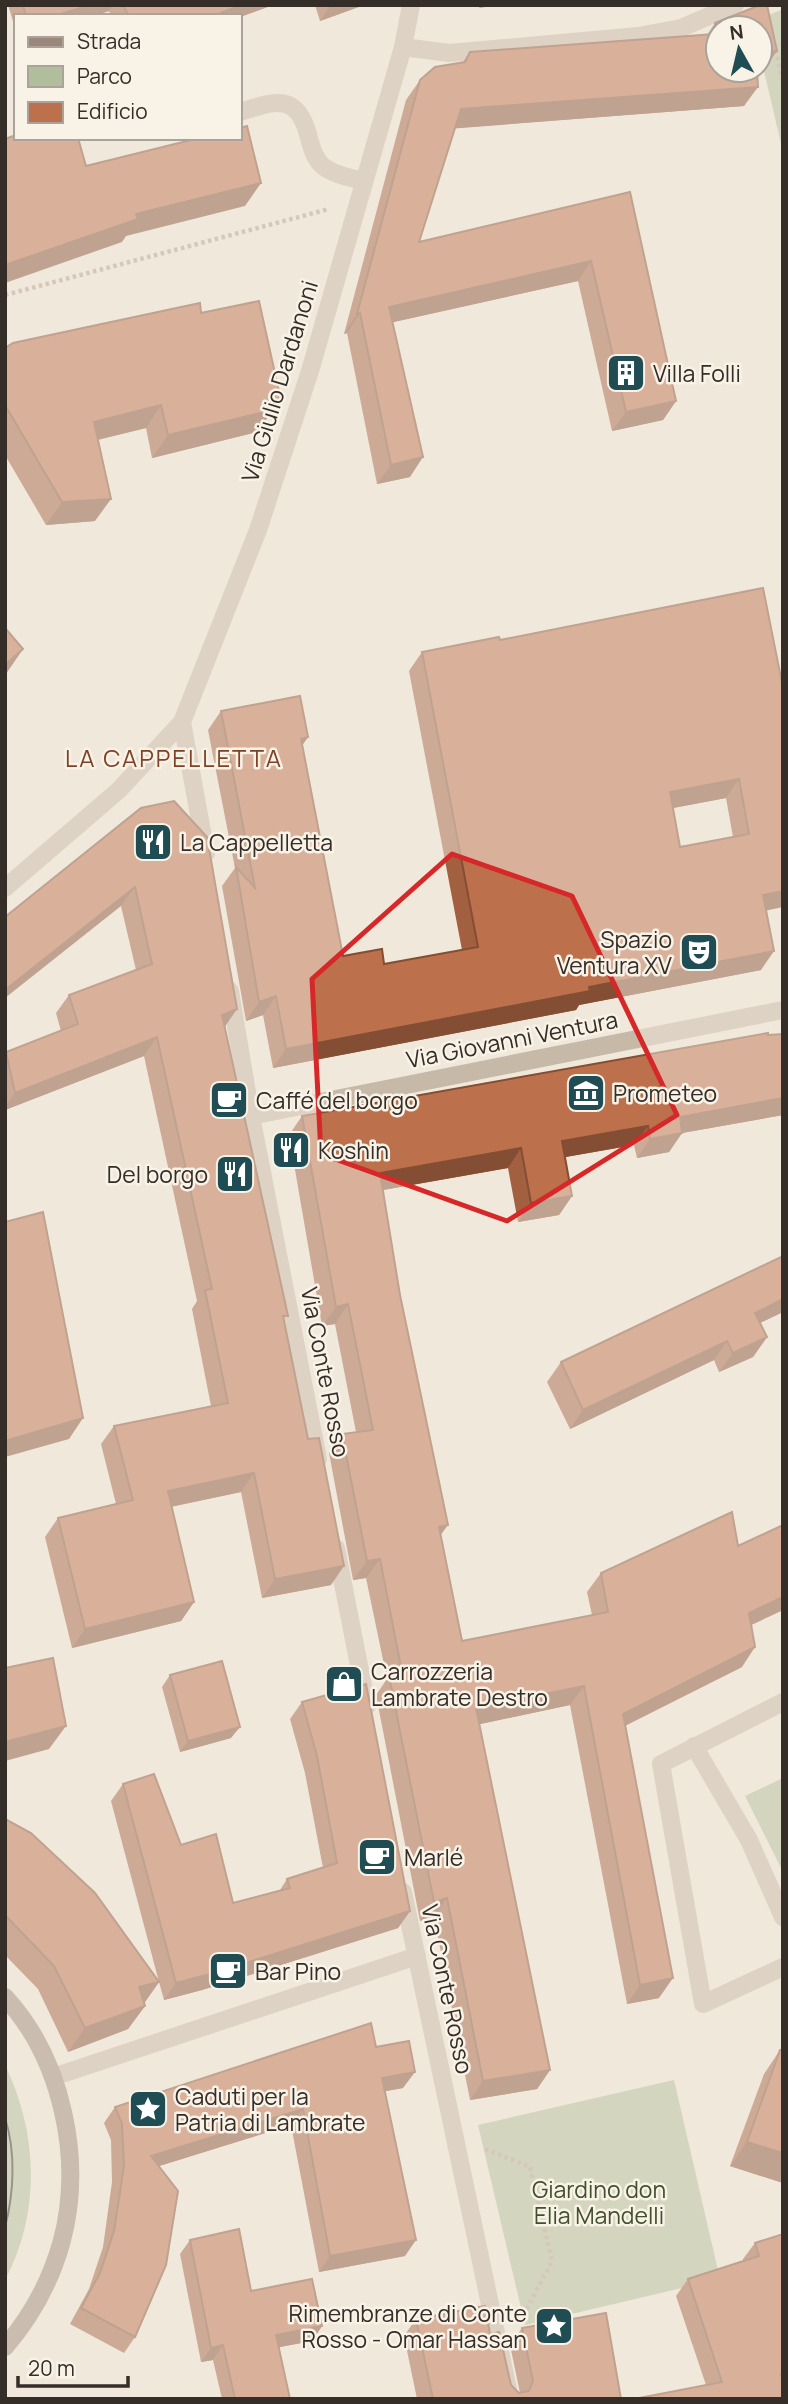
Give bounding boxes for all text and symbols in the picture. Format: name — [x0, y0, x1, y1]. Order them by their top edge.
legend — [14, 14, 242, 140]
north arrow — [704, 14, 774, 84]
text: N — [728, 18, 745, 46]
text: Strada — [77, 27, 141, 55]
text: Parco — [77, 62, 132, 90]
text: Edificio — [77, 97, 148, 125]
street label: Via Giulio Dardanoni — [233, 276, 325, 486]
building icon: Villa Folli — [605, 352, 647, 394]
place label: Villa Folli — [653, 357, 741, 389]
district label: LA CAPPELLETTA — [65, 741, 283, 774]
restaurant icon: La Cappelletta — [132, 821, 174, 863]
place label: La Cappelletta — [180, 826, 333, 858]
place label: Spazio Ventura XV — [557, 923, 672, 981]
theatre icon: Spazio Ventura XV — [678, 931, 720, 973]
street label: Via Giovanni Ventura — [404, 1003, 620, 1075]
museum icon: Prometeo — [565, 1072, 607, 1114]
place label: Prometeo — [613, 1077, 717, 1109]
cafe icon: Caffé del borgo — [208, 1079, 250, 1121]
place label: Caffé del borgo — [256, 1084, 418, 1116]
restaurant icon: Koshin — [270, 1129, 312, 1171]
place label: Koshin — [318, 1134, 389, 1166]
restaurant icon: Del borgo — [214, 1153, 256, 1195]
place label: Del borgo — [107, 1158, 208, 1190]
street label: Via Conte Rosso — [294, 1284, 358, 1460]
place label: Carrozzeria Lambrate Destro — [371, 1655, 548, 1713]
shop icon: Carrozzeria Lambrate Destro — [323, 1663, 365, 1705]
cafe icon: Marlé — [356, 1836, 398, 1878]
place label: Marlé — [404, 1841, 463, 1873]
street label: Via Conte Rosso — [414, 1901, 482, 2077]
cafe icon: Bar Pino — [207, 1950, 249, 1992]
place label: Bar Pino — [255, 1955, 341, 1987]
place label: Caduti per la Patria di Lambrate — [175, 2080, 365, 2138]
place icon: Caduti per la Patria di Lambrate — [127, 2088, 169, 2130]
park label: Giardino don Elia Mandelli — [532, 2173, 666, 2231]
place label: Rimembranze di Conte Rosso - Omar Hassan — [288, 2297, 527, 2355]
place icon: Rimembranze di Conte Rosso - Omar Hassan — [533, 2305, 575, 2347]
scale bar — [18, 2344, 128, 2388]
text: 20 m — [28, 2354, 75, 2382]

